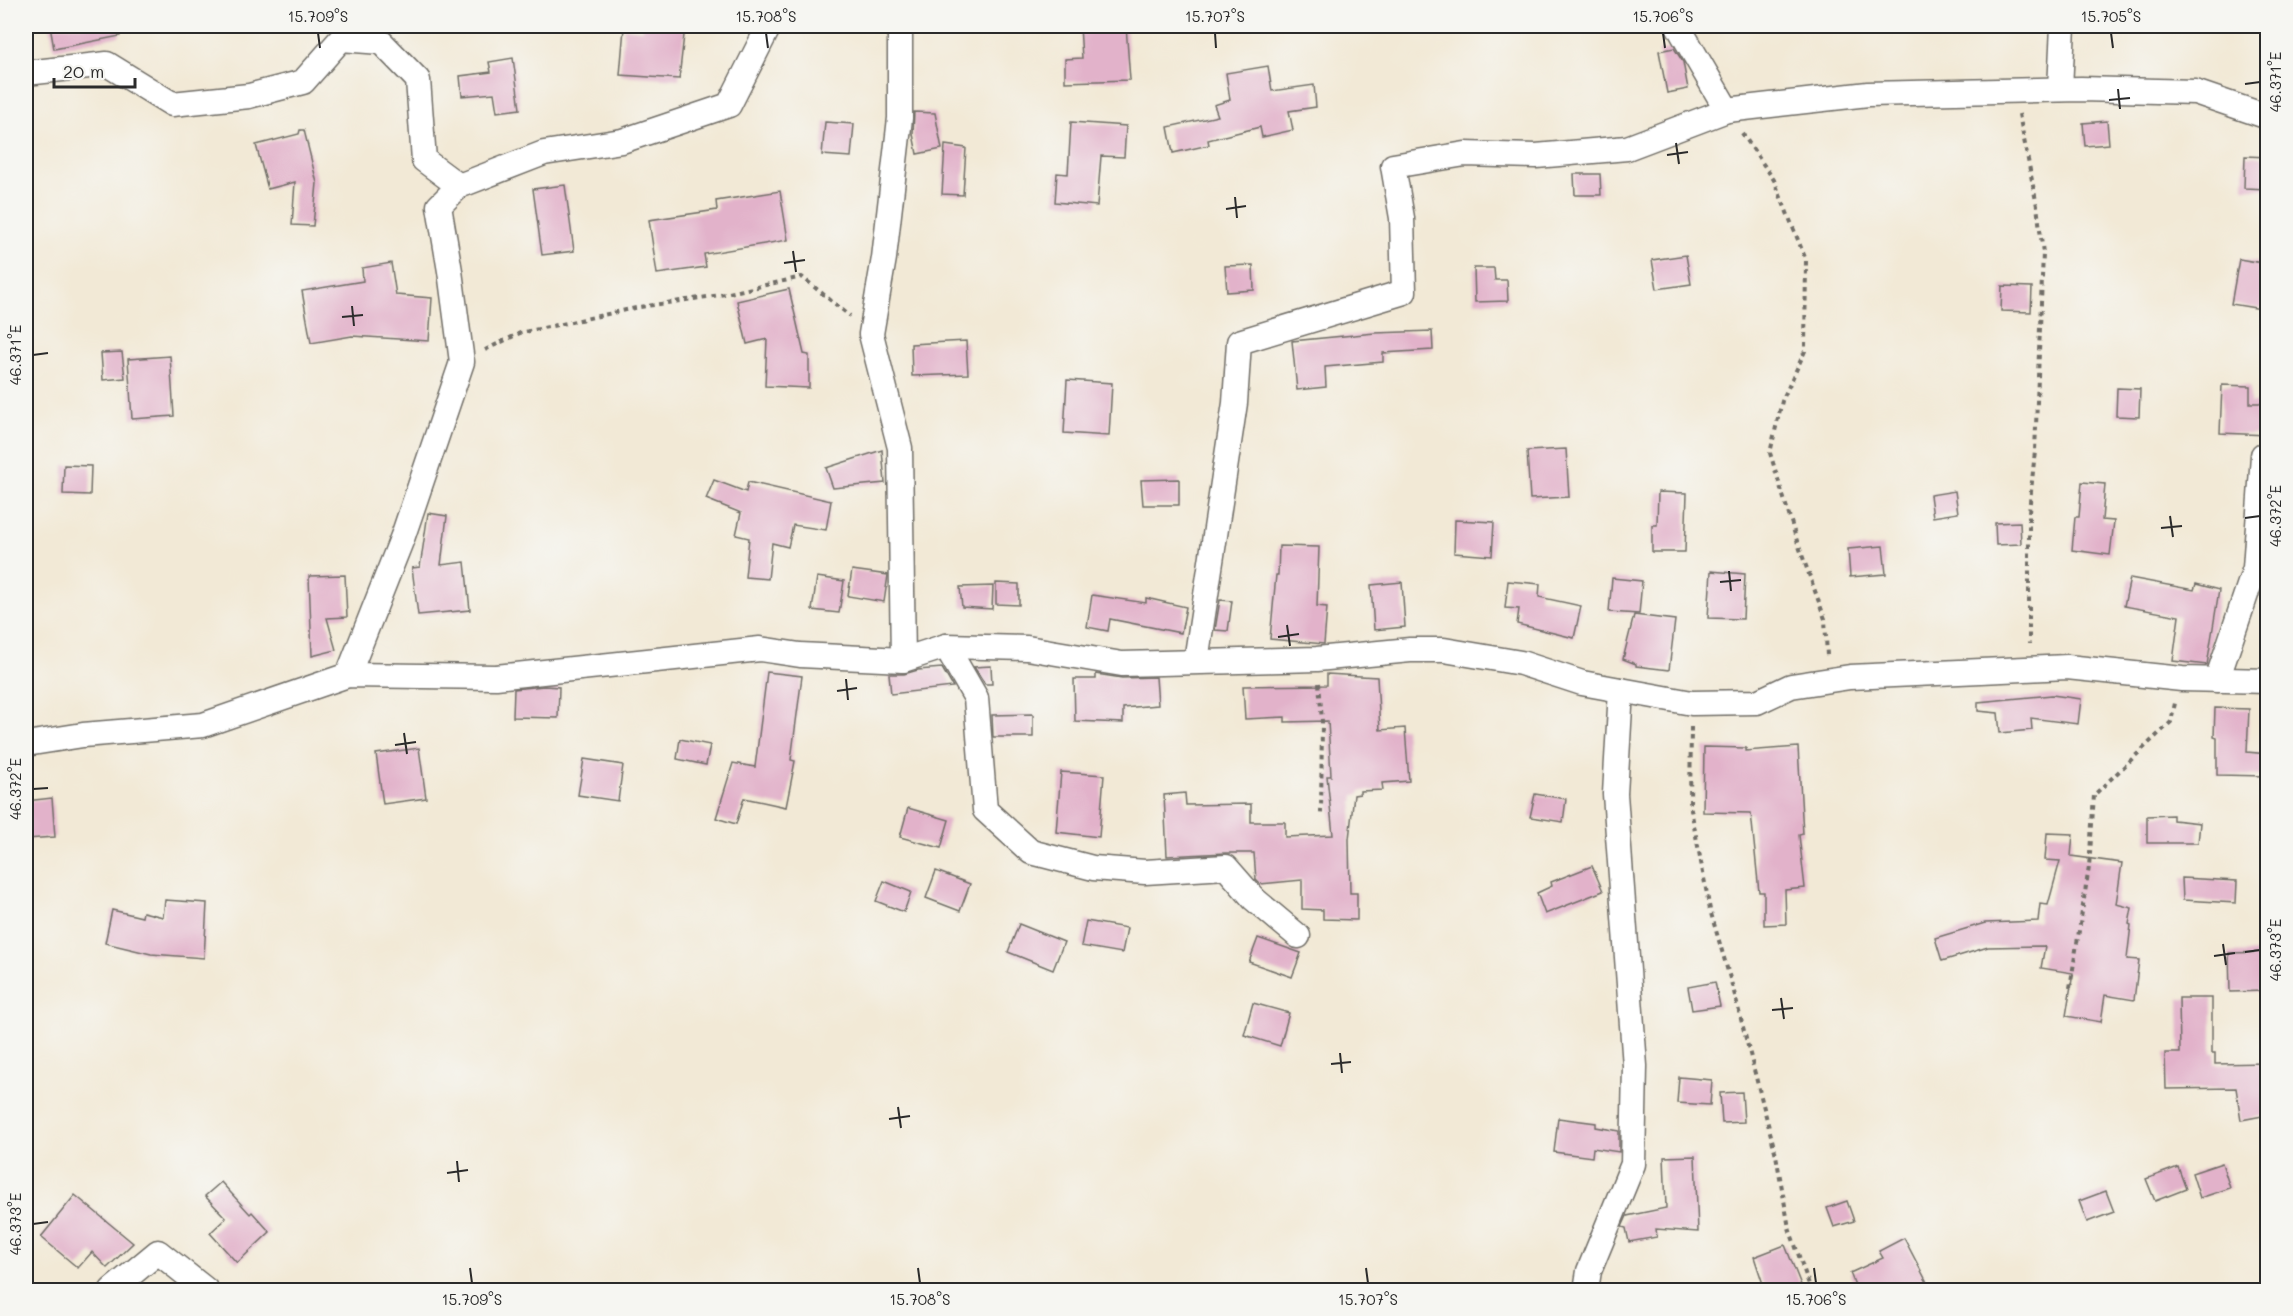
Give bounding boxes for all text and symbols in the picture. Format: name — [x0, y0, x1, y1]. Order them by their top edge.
text: 15.709°S — [288, 6, 348, 26]
text: 15.708°S — [736, 6, 796, 26]
text: 15.707°S — [1185, 6, 1245, 26]
text: 15.706°S — [1633, 6, 1693, 26]
text: 15.705°S — [2081, 6, 2141, 26]
scale bar — [54, 51, 135, 89]
text: 46.371°E — [2265, 51, 2285, 112]
text: 20 m — [63, 59, 104, 83]
text: 46.371°E — [5, 324, 25, 385]
text: 46.372°E — [2265, 485, 2285, 547]
text: 46.372°E — [5, 758, 25, 820]
text: 46.373°E — [2265, 918, 2285, 981]
text: 46.373°E — [5, 1192, 25, 1255]
text: 15.709°S — [442, 1289, 502, 1309]
text: 15.708°S — [890, 1289, 950, 1309]
text: 15.707°S — [1338, 1289, 1398, 1309]
text: 15.706°S — [1786, 1289, 1846, 1309]

